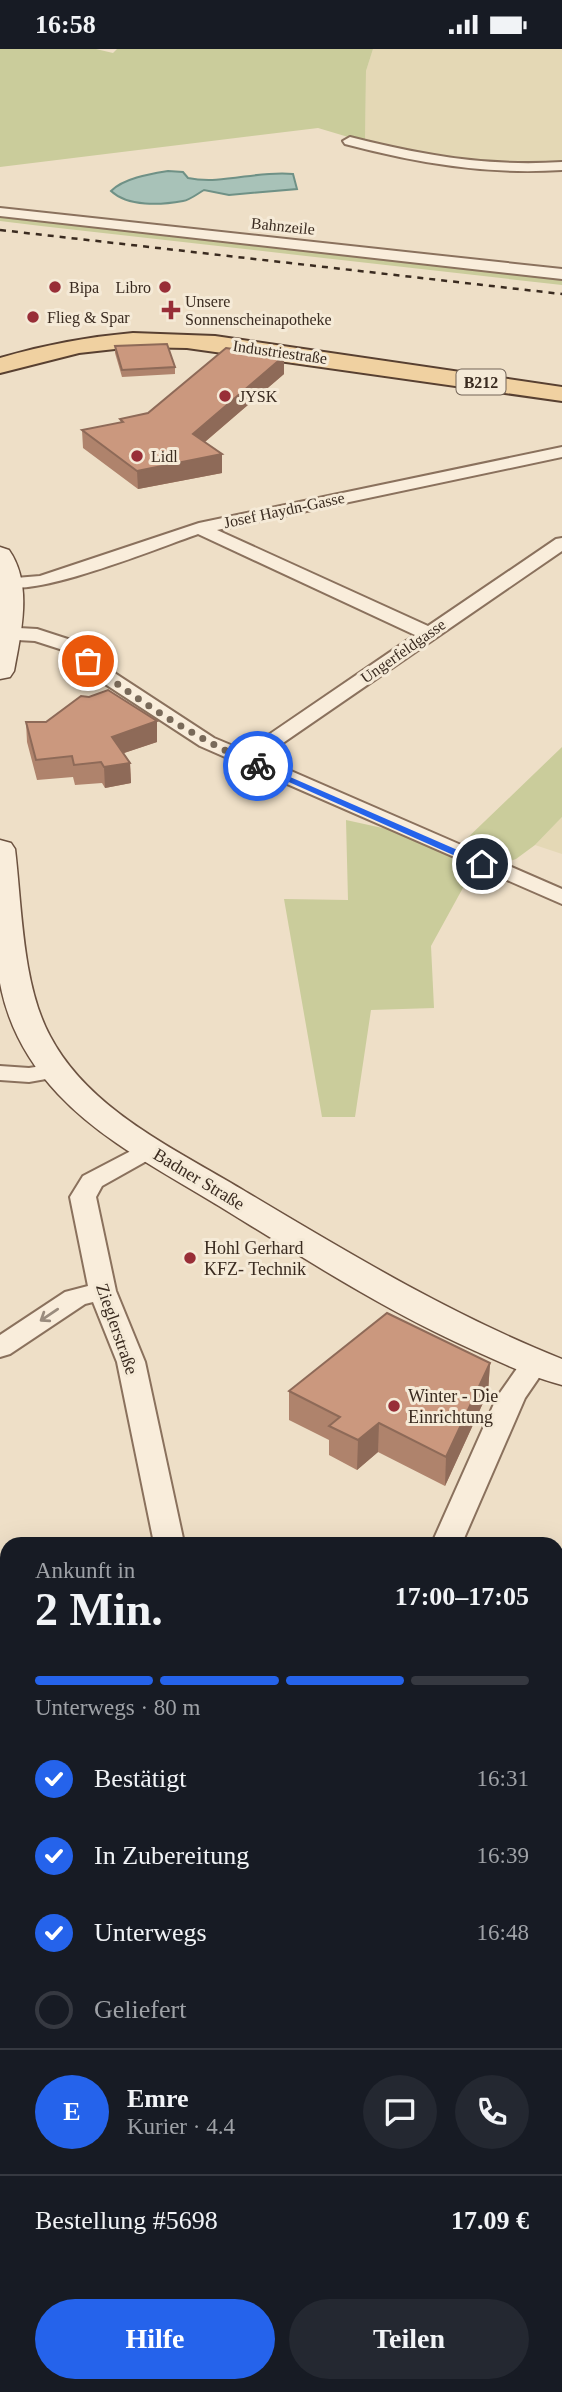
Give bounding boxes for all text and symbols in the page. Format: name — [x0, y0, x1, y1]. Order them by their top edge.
text: 16:58 — [35, 10, 96, 39]
street label: Bahnzeile — [250, 214, 316, 238]
marker: Bipa — [47, 279, 63, 295]
place label: Bipa — [69, 279, 99, 297]
place label: Libro — [115, 279, 151, 296]
marker: Libro — [157, 279, 173, 295]
place label: Unsere Sonnenscheinapotheke — [185, 293, 332, 329]
marker: Unsere Sonnenscheinapotheke — [163, 302, 179, 318]
marker: Flieg & Spar — [25, 309, 41, 325]
place label: Flieg & Spar — [47, 309, 130, 327]
street label: Industriestraße — [232, 337, 328, 367]
road number: B212 — [456, 369, 505, 395]
marker: JYSK — [217, 388, 233, 404]
place label: JYSK — [239, 388, 278, 405]
marker: Lidl — [129, 448, 145, 464]
place label: Lidl — [151, 448, 178, 465]
street label: Josef Haydn-Gasse — [222, 489, 346, 532]
street label: Ungerfeldgasse — [357, 615, 449, 687]
pin — [58, 631, 118, 691]
icon: bag — [69, 642, 107, 680]
courier — [223, 731, 293, 801]
icon: bike — [239, 747, 277, 785]
pin — [452, 834, 512, 894]
icon: home — [463, 845, 501, 883]
street label: Badner Straße — [150, 1144, 248, 1214]
place label: Hohl Gerhard KFZ- Technik — [204, 1238, 306, 1279]
marker: Hohl Gerhard KFZ- Technik — [182, 1250, 198, 1266]
street label: Zieglerstraße — [92, 1281, 142, 1377]
one-way arrow — [40, 1308, 59, 1323]
place label: Winter - Die Einrichtung — [408, 1386, 498, 1427]
marker: Winter - Die Einrichtung — [386, 1398, 402, 1414]
text: Ankunft in — [35, 1558, 135, 1583]
text: 17:00–17:05 — [395, 1582, 529, 1611]
text: 2 Min. — [35, 1584, 163, 1635]
text: Unterwegs · 80 m — [35, 1695, 200, 1720]
icon: check — [35, 1760, 73, 1798]
text: Bestätigt — [94, 1764, 186, 1793]
text: 16:31 — [477, 1766, 529, 1791]
icon: check — [35, 1837, 73, 1875]
text: In Zubereitung — [94, 1841, 249, 1870]
text: 16:39 — [477, 1843, 529, 1868]
icon: check — [35, 1914, 73, 1952]
text: Unterwegs — [94, 1918, 207, 1947]
text: 16:48 — [477, 1920, 529, 1945]
text: Geliefert — [94, 1995, 186, 2024]
button: chat — [363, 2075, 437, 2149]
button: phone — [455, 2075, 529, 2149]
text: Emre — [127, 2084, 189, 2113]
text: E — [63, 2097, 81, 2126]
text: Kurier · 4.4 — [127, 2114, 235, 2139]
text: Bestellung #5698 — [35, 2206, 218, 2235]
text: 17.09 € — [451, 2206, 529, 2235]
button: Hilfe — [35, 2299, 275, 2379]
button: Teilen — [289, 2299, 529, 2379]

